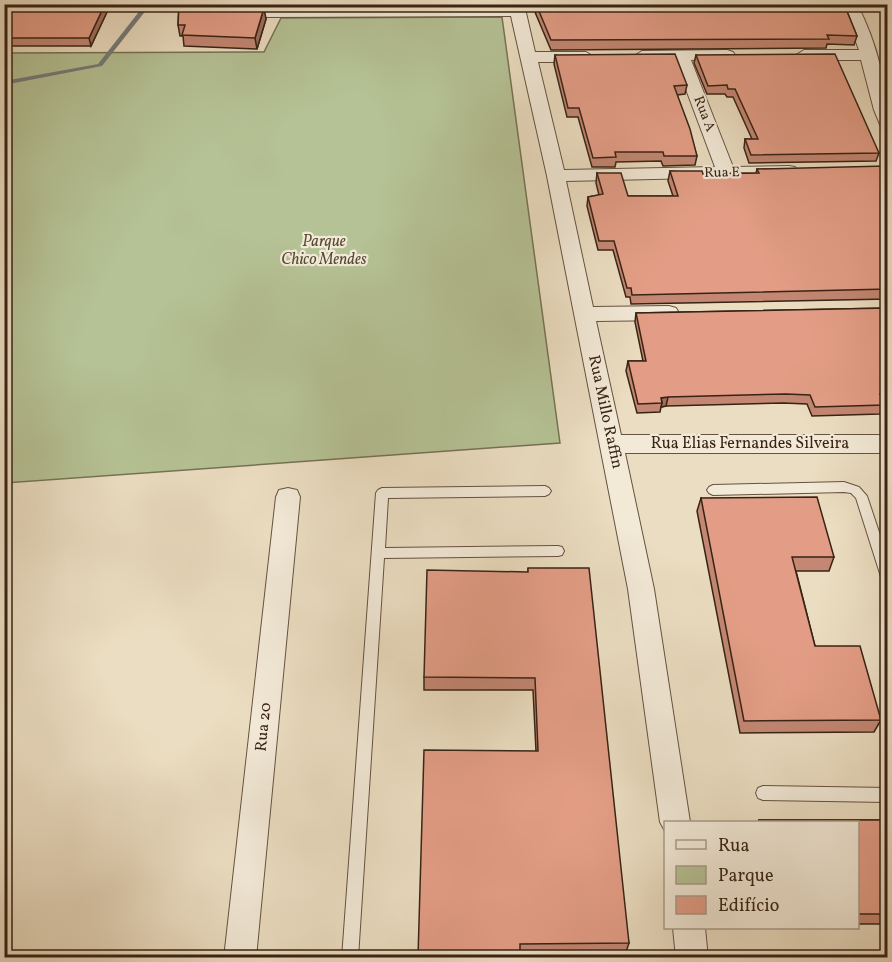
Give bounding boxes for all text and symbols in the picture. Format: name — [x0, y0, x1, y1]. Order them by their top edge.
street label: Rua A — [688, 93, 720, 135]
street label: Rua E — [704, 163, 740, 183]
park label: Parque Chico Mendes — [281, 231, 367, 271]
street label: Rua Millo Raffin — [582, 353, 628, 471]
street label: Rua Elias Fernandes Silveira — [651, 433, 849, 455]
street label: Rua 20 — [250, 701, 278, 753]
legend — [664, 821, 859, 929]
text: Rua — [718, 834, 749, 859]
text: Parque — [718, 864, 773, 889]
text: Edifício — [718, 894, 779, 919]

